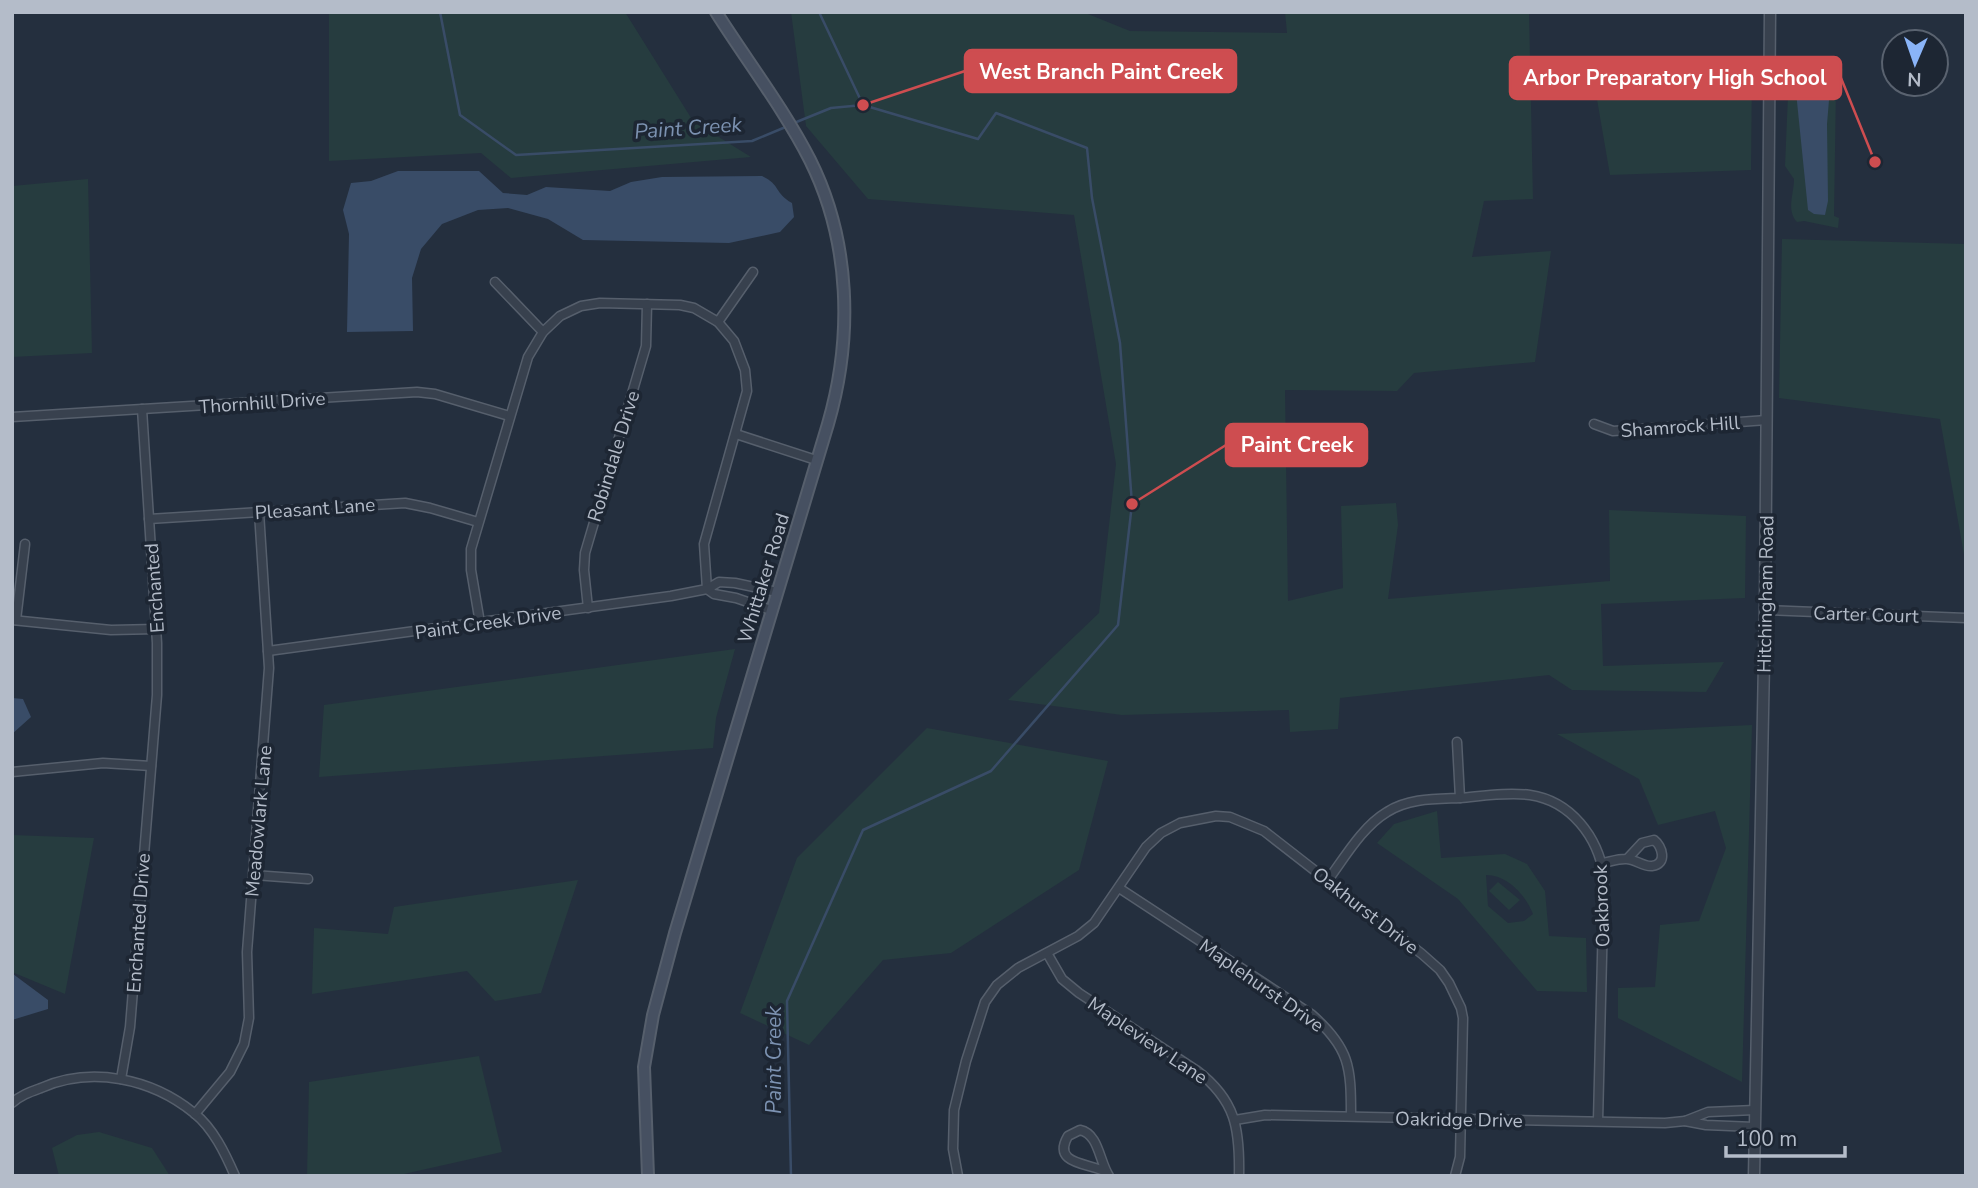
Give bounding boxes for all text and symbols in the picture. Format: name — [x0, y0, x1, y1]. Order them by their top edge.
north arrow — [1880, 28, 1950, 98]
callout: West Branch Paint Creek — [965, 50, 1236, 92]
callout: Arbor Preparatory High School — [1510, 57, 1841, 99]
text: West Branch Paint Creek — [979, 58, 1224, 86]
text: Arbor Preparatory High School — [1523, 64, 1827, 92]
text: N — [1907, 66, 1922, 92]
water label: Paint Creek — [633, 110, 743, 146]
street label: Thornhill Drive — [198, 386, 326, 420]
street label: Robindale Drive — [582, 387, 646, 525]
street label: Shamrock Hill — [1620, 410, 1741, 444]
callout: Paint Creek — [1226, 424, 1367, 466]
text: Paint Creek — [1241, 431, 1354, 459]
street label: Pleasant Lane — [254, 492, 376, 526]
street label: Whittaker Road — [732, 510, 796, 646]
street label: Hitchingham Road — [1752, 515, 1780, 673]
street label: Enchanted — [139, 542, 171, 634]
street label: Paint Creek Drive — [413, 600, 563, 646]
street label: Carter Court — [1813, 600, 1919, 630]
street label: Meadowlark Lane — [239, 744, 279, 898]
street label: Enchanted Drive — [121, 852, 157, 994]
street label: Oakhurst Drive — [1307, 861, 1424, 960]
street label: Oakbrook — [1588, 864, 1616, 948]
street label: Maplehurst Drive — [1194, 933, 1329, 1039]
street label: Mapleview Lane — [1082, 991, 1212, 1091]
water label: Paint Creek — [760, 1006, 788, 1114]
street label: Oakridge Drive — [1395, 1106, 1523, 1134]
scale bar — [1726, 1114, 1845, 1158]
text: 100 m — [1736, 1125, 1797, 1153]

